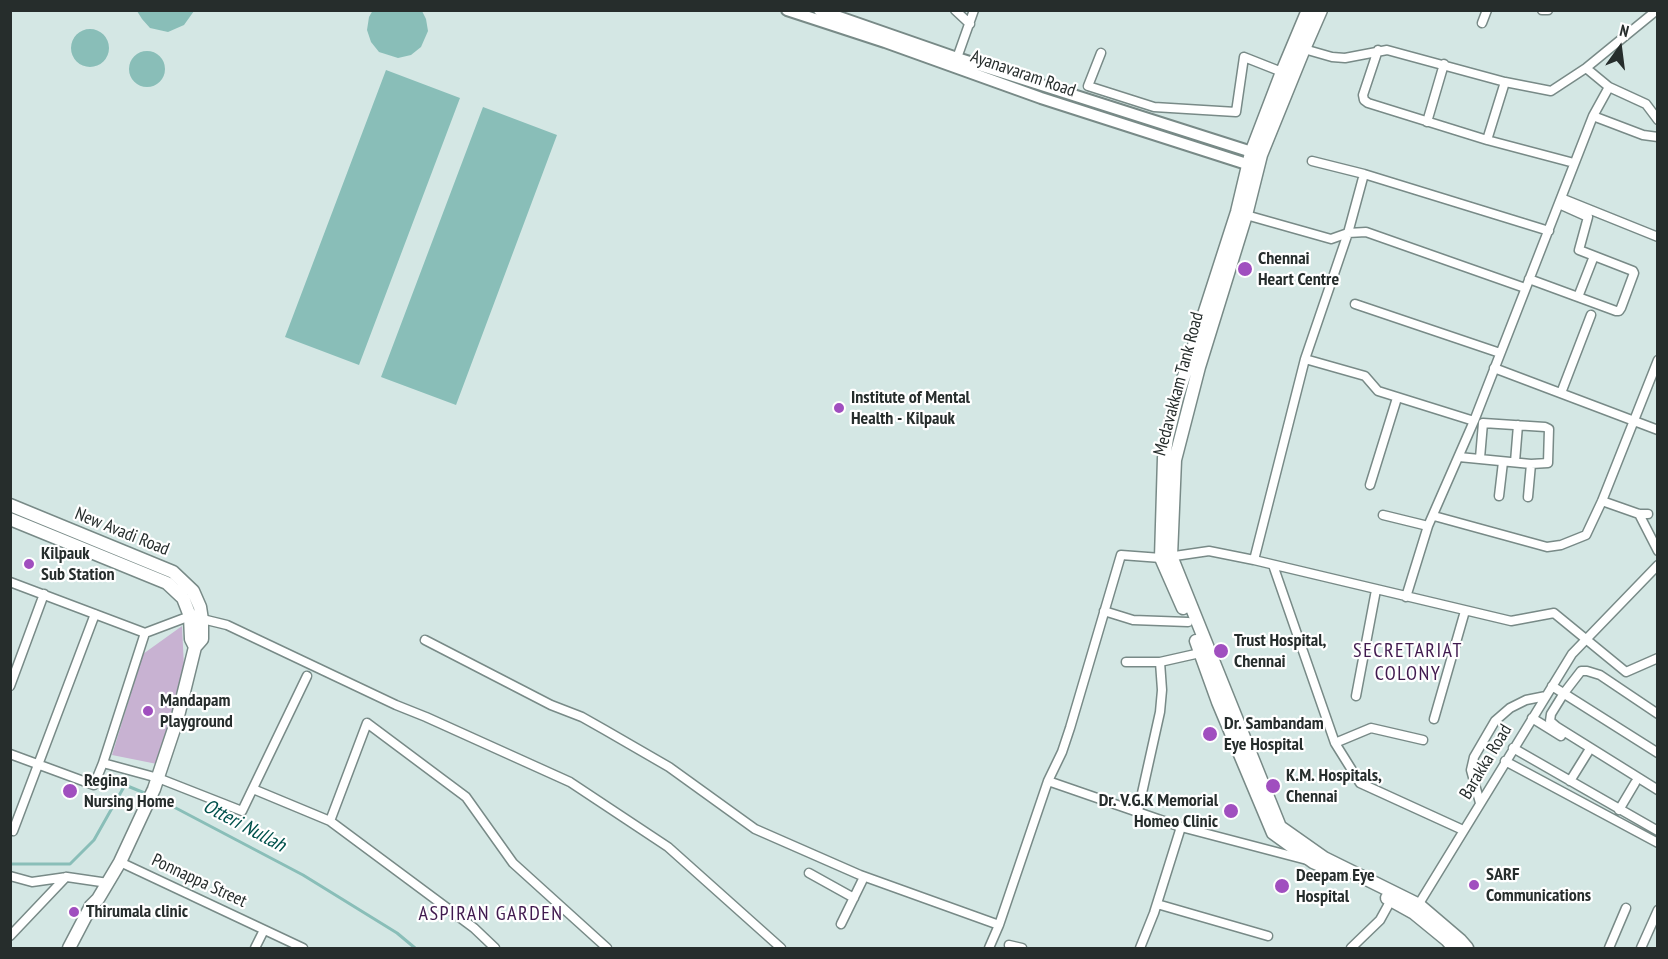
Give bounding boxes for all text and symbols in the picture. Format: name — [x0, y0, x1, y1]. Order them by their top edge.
north arrow — [1590, 18, 1650, 78]
text: N — [1618, 20, 1631, 41]
street label: Ayanavaram Road — [968, 46, 1078, 102]
place label: Chennai Heart Centre — [1258, 248, 1339, 290]
marker: Chennai Heart Centre — [1236, 260, 1254, 278]
street label: Medavakkam Tank Road — [1149, 310, 1209, 458]
place label: Institute of Mental Health - Kilpauk — [851, 387, 970, 430]
marker: Institute of Mental Health - Kilpauk — [832, 401, 846, 415]
street label: New Avadi Road — [72, 503, 172, 561]
place label: Kilpauk Sub Station — [41, 543, 115, 586]
marker: Kilpauk Sub Station — [22, 557, 36, 571]
place label: Trust Hospital, Chennai — [1234, 630, 1326, 672]
district label: SECRETARIAT COLONY — [1353, 639, 1463, 686]
marker: Trust Hospital, Chennai — [1212, 642, 1230, 660]
place label: Mandapam Playground — [160, 690, 233, 732]
marker: Mandapam Playground — [141, 704, 155, 718]
place label: Dr. Sambandam Eye Hospital — [1224, 713, 1324, 756]
street label: Barakka Road — [1455, 721, 1517, 803]
marker: Dr. Sambandam Eye Hospital — [1201, 725, 1219, 743]
place label: K.M. Hospitals, Chennai — [1286, 765, 1382, 808]
place label: Regina Nursing Home — [84, 770, 174, 812]
marker: K.M. Hospitals, Chennai — [1264, 777, 1282, 795]
marker: Regina Nursing Home — [61, 782, 79, 800]
place label: Dr. V.G.K Memorial Homeo Clinic — [1099, 790, 1218, 832]
water label: Otteri Nullah — [199, 794, 289, 858]
marker: Dr. V.G.K Memorial Homeo Clinic — [1222, 802, 1240, 820]
street label: Ponnappa Street — [148, 850, 250, 912]
place label: SARF Communications — [1486, 864, 1591, 906]
place label: Deepam Eye Hospital — [1296, 865, 1375, 908]
marker: Deepam Eye Hospital — [1273, 877, 1291, 895]
marker: SARF Communications — [1467, 878, 1481, 892]
place label: Thirumala clinic — [86, 901, 188, 923]
district label: ASPIRAN GARDEN — [418, 902, 564, 926]
marker: Thirumala clinic — [67, 905, 81, 919]

